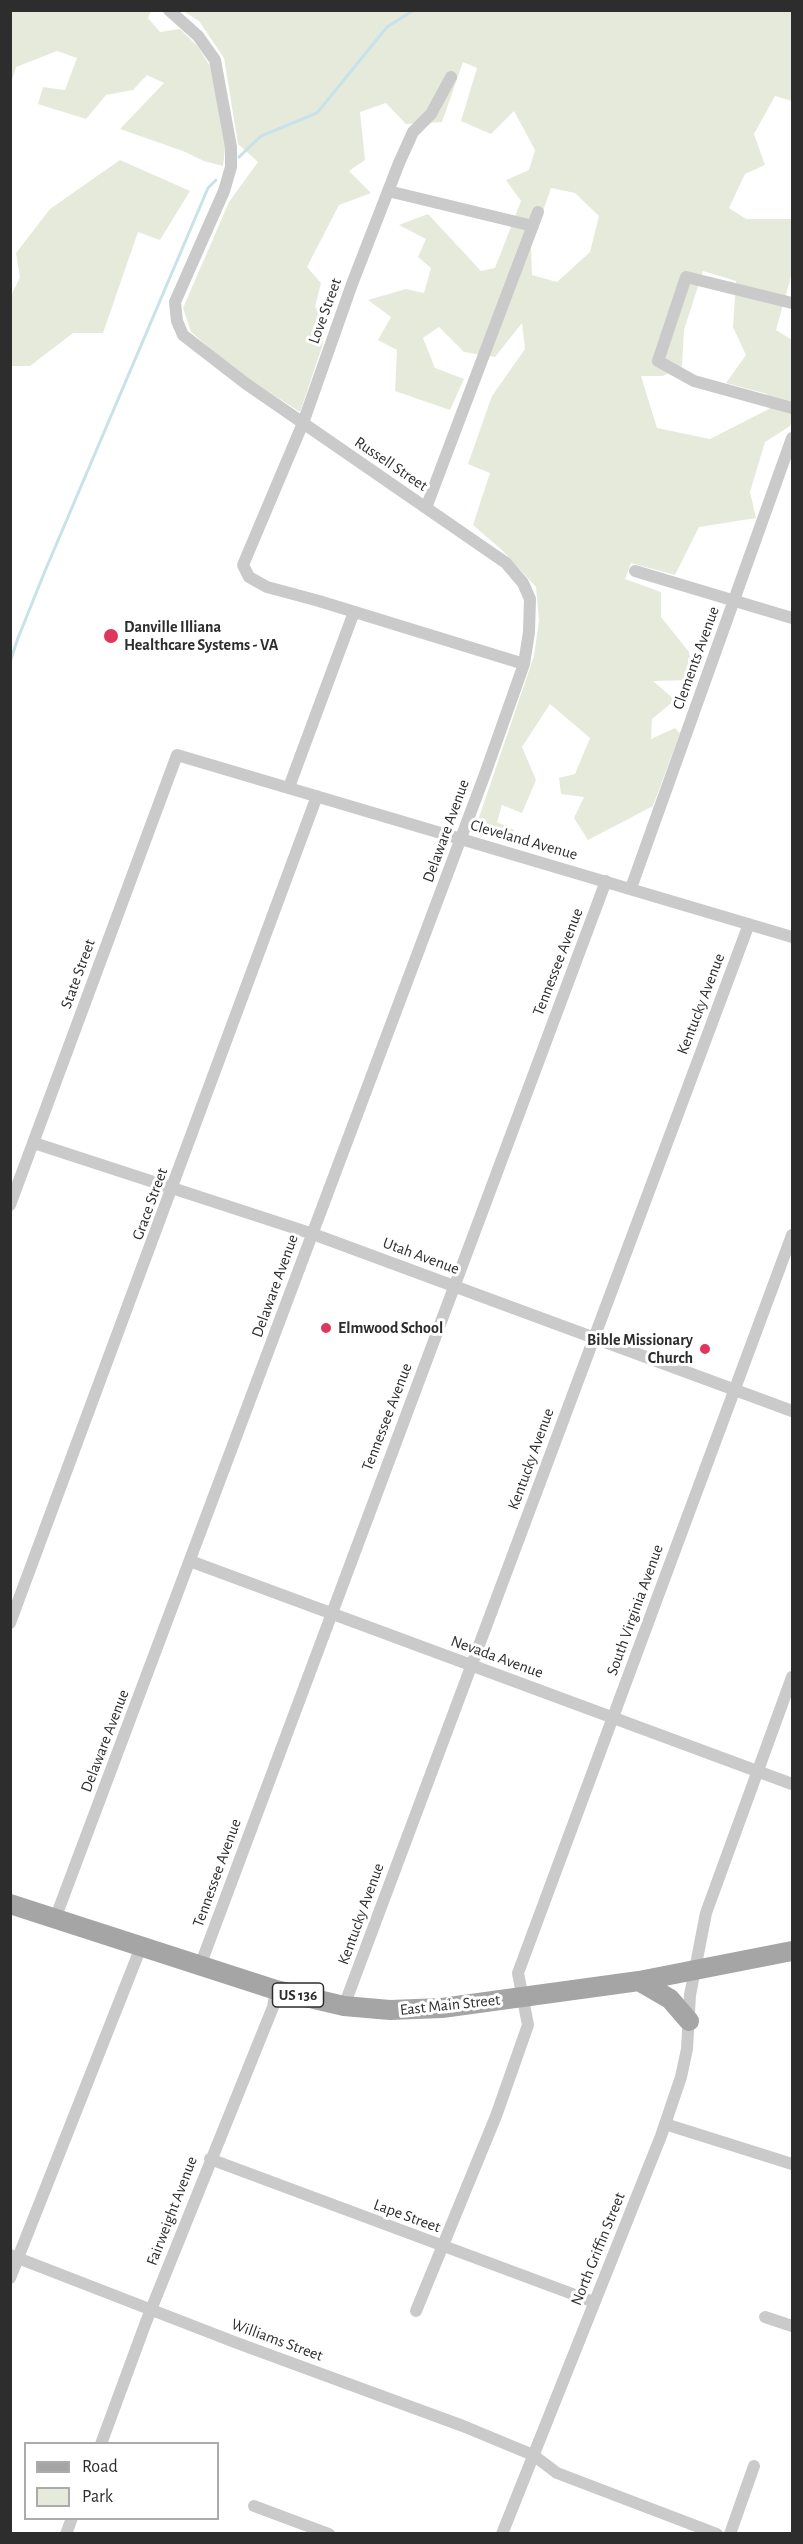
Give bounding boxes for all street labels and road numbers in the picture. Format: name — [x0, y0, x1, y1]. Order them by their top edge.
street label: Love Street — [304, 276, 346, 346]
street label: Russell Street — [351, 433, 431, 495]
street label: Clements Avenue — [668, 604, 724, 712]
street label: Delaware Avenue — [418, 777, 474, 885]
street label: Cleveland Avenue — [468, 816, 580, 864]
street label: Tennessee Avenue — [529, 905, 587, 1019]
street label: State Street — [57, 937, 99, 1011]
street label: Kentucky Avenue — [673, 951, 729, 1057]
street label: Grace Street — [128, 1165, 172, 1243]
street label: Delaware Avenue — [247, 1232, 303, 1340]
street label: Utah Avenue — [380, 1233, 462, 1279]
street label: Tennessee Avenue — [358, 1360, 416, 1474]
street label: Kentucky Avenue — [504, 1406, 558, 1512]
street label: South Virginia Avenue — [602, 1542, 668, 1678]
street label: Nevada Avenue — [448, 1631, 546, 1683]
street label: Delaware Avenue — [77, 1687, 133, 1795]
street label: Tennessee Avenue — [189, 1816, 245, 1930]
street label: Kentucky Avenue — [334, 1861, 388, 1967]
road number: US 136 — [272, 1983, 324, 2007]
street label: East Main Street — [399, 1990, 501, 2020]
street label: Fairweight Avenue — [142, 2154, 202, 2268]
street label: North Griffin Street — [567, 2190, 629, 2308]
street label: Lape Street — [371, 2195, 443, 2237]
street label: Williams Street — [229, 2315, 325, 2365]

